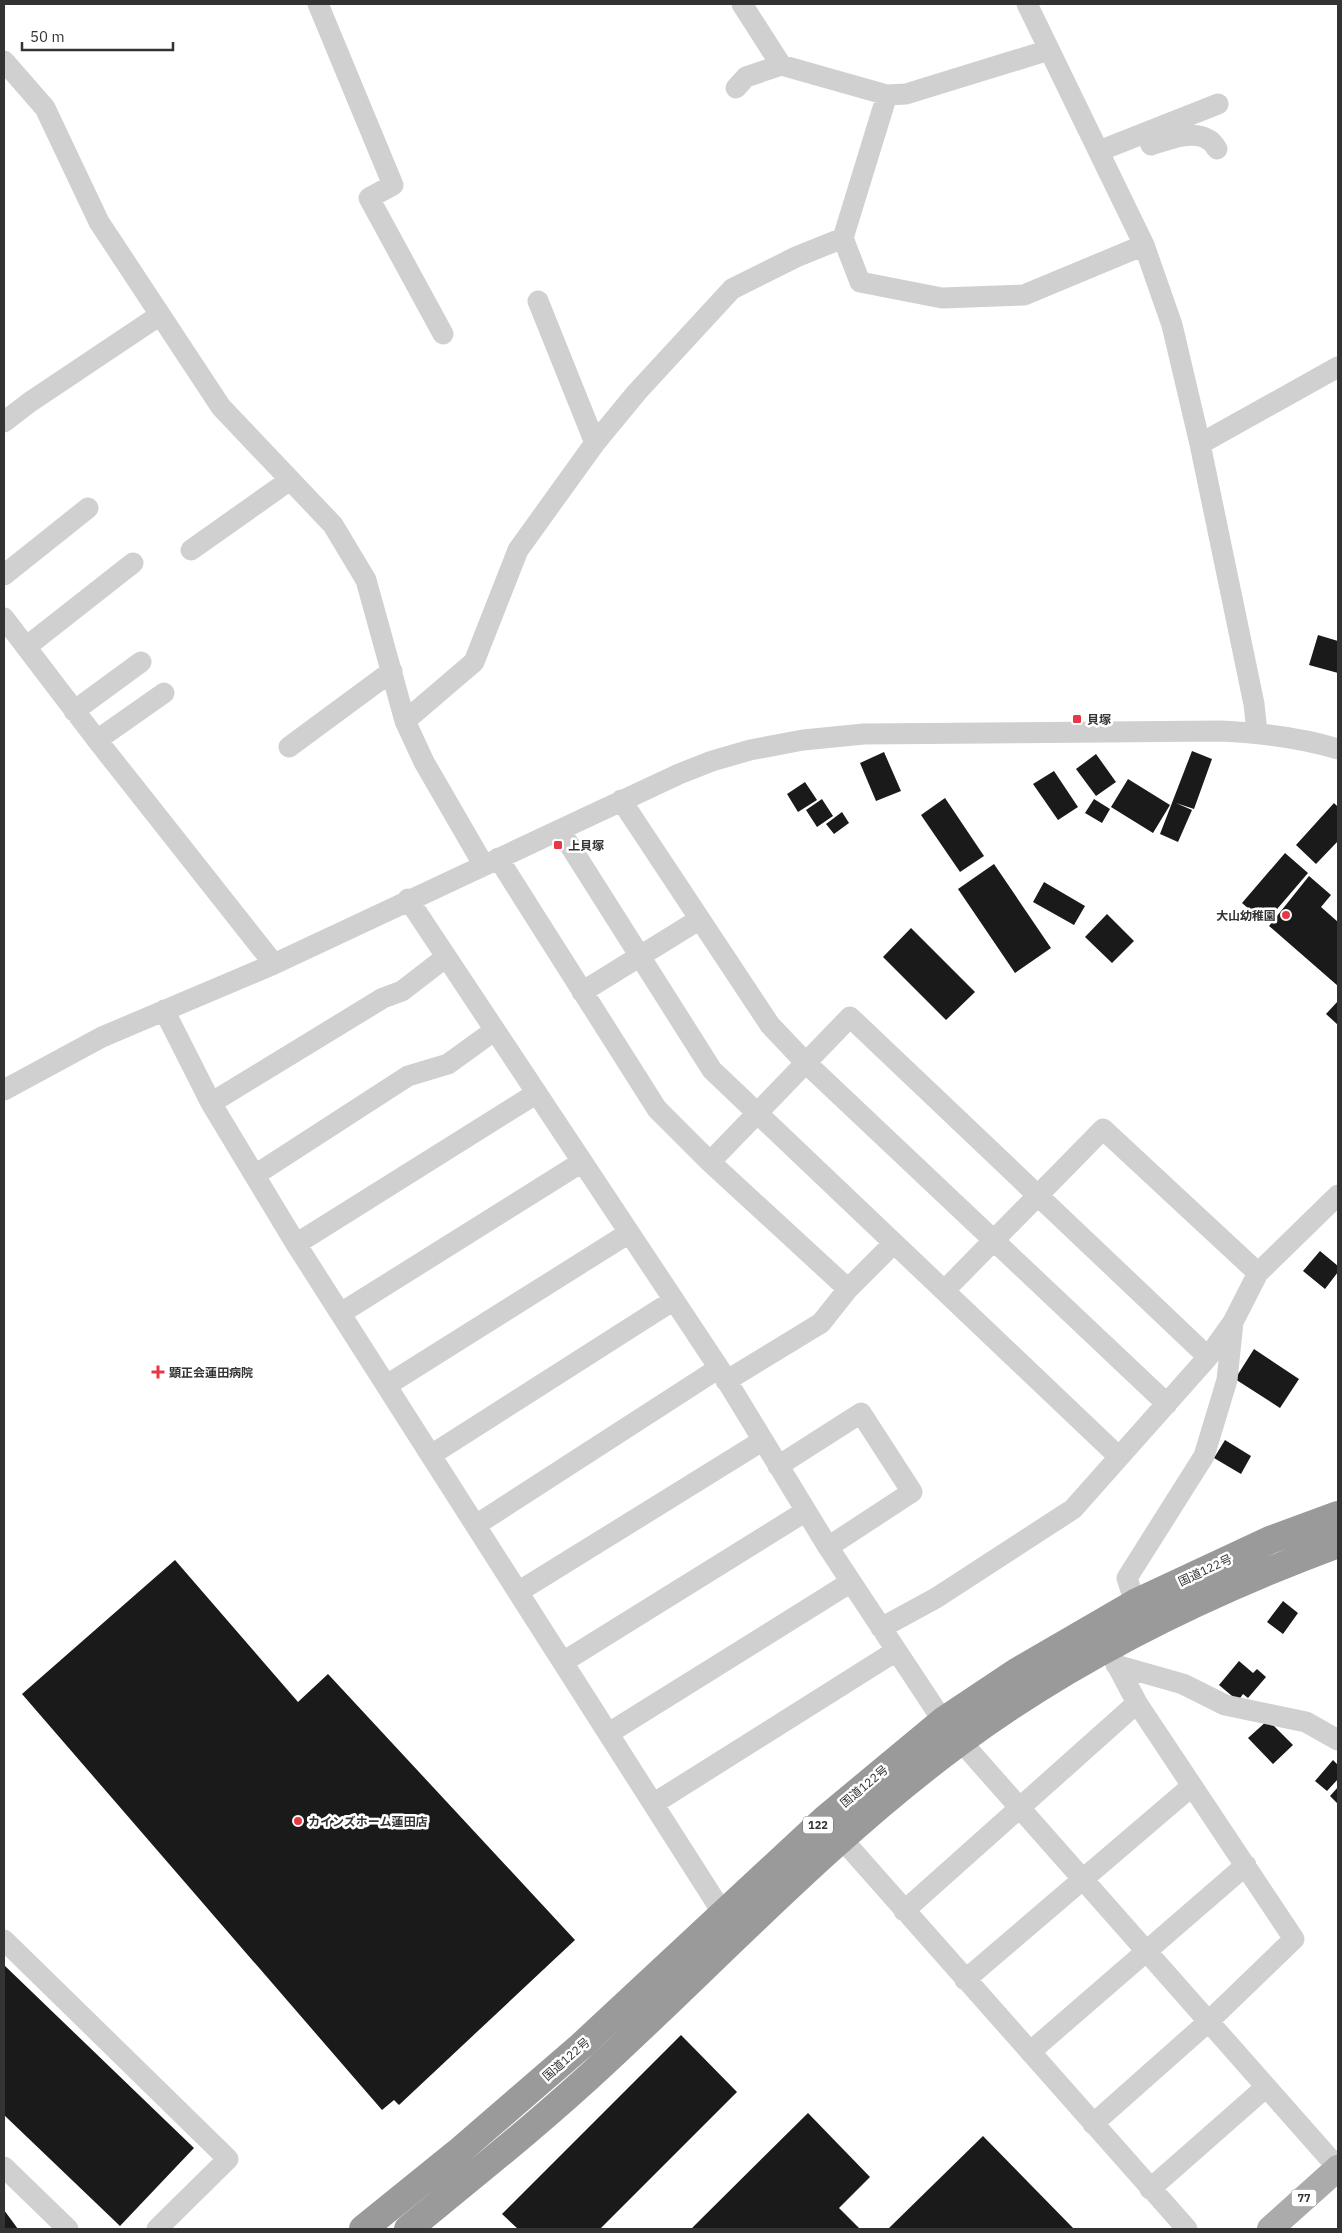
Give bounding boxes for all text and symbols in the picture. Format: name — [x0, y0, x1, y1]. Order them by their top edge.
scale bar — [22, 20, 174, 52]
text: 50 m — [30, 27, 65, 46]
place label: 貝塚 — [1087, 712, 1111, 727]
marker: 貝塚 — [1071, 713, 1083, 725]
place label: 上貝塚 — [568, 838, 604, 853]
marker: 上貝塚 — [552, 839, 564, 851]
place label: 大山幼稚園 — [1216, 908, 1276, 923]
marker: 大山幼稚園 — [1280, 909, 1292, 921]
marker: 顕正会蓮田病院 — [151, 1365, 165, 1379]
place label: 顕正会蓮田病院 — [169, 1365, 253, 1380]
street label: 国道122号 — [1176, 1551, 1234, 1589]
street label: 国道122号 — [837, 1762, 891, 1810]
place label: カインズホーム蓮田店 — [308, 1814, 427, 1829]
marker: カインズホーム蓮田店 — [292, 1815, 304, 1827]
road number: 122 — [803, 1816, 833, 1834]
street label: 国道122号 — [539, 2034, 593, 2084]
road number: 77 — [1292, 2190, 1316, 2206]

